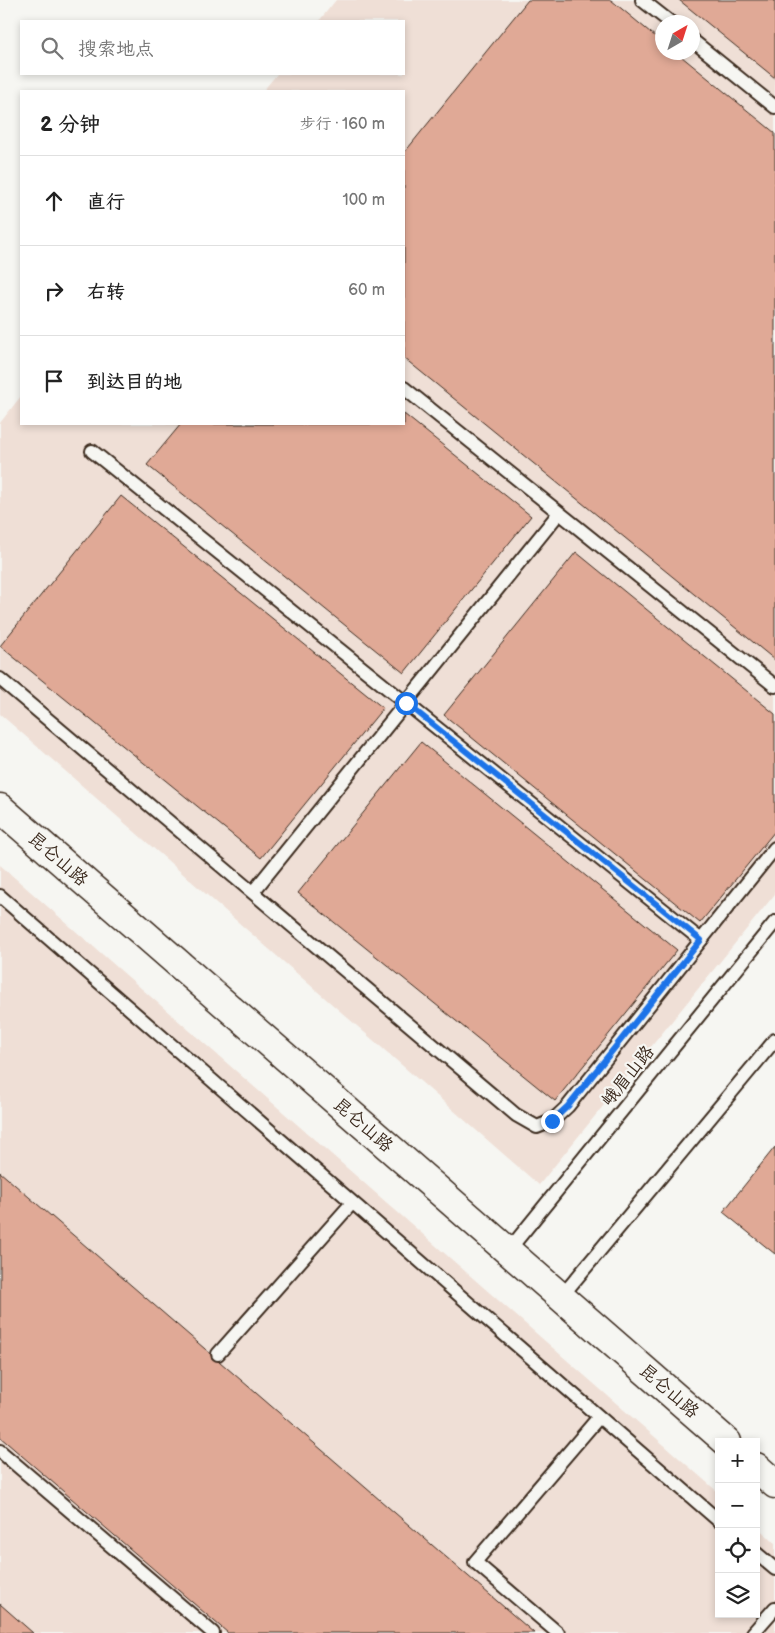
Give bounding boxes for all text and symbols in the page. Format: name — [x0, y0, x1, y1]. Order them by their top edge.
north arrow — [655, 15, 700, 60]
search box — [20, 20, 405, 75]
icon: search — [38, 34, 66, 62]
text: 搜索地点 — [78, 38, 154, 61]
text: 2 分钟 — [40, 112, 100, 137]
text: 步行 · 160 m — [300, 115, 385, 134]
icon: ahead — [40, 187, 68, 215]
text: 直行 — [87, 191, 125, 214]
text: 100 m — [342, 191, 385, 210]
icon: right — [40, 277, 68, 305]
text: 右转 — [87, 281, 125, 304]
text: 60 m — [348, 281, 385, 300]
icon: arrive — [40, 367, 68, 395]
text: 到达目的地 — [87, 371, 182, 394]
route start — [395, 692, 418, 715]
street label: 昆仑山路 — [24, 827, 92, 891]
street label: 峨眉山路 — [597, 1041, 659, 1111]
street label: 昆仑山路 — [329, 1093, 397, 1157]
route end — [541, 1110, 564, 1133]
street label: 昆仑山路 — [635, 1359, 703, 1423]
map controls — [715, 1438, 760, 1618]
button: + — [715, 1438, 760, 1483]
button: − — [715, 1483, 760, 1528]
button: locate — [715, 1528, 760, 1573]
button: layers — [715, 1573, 760, 1618]

